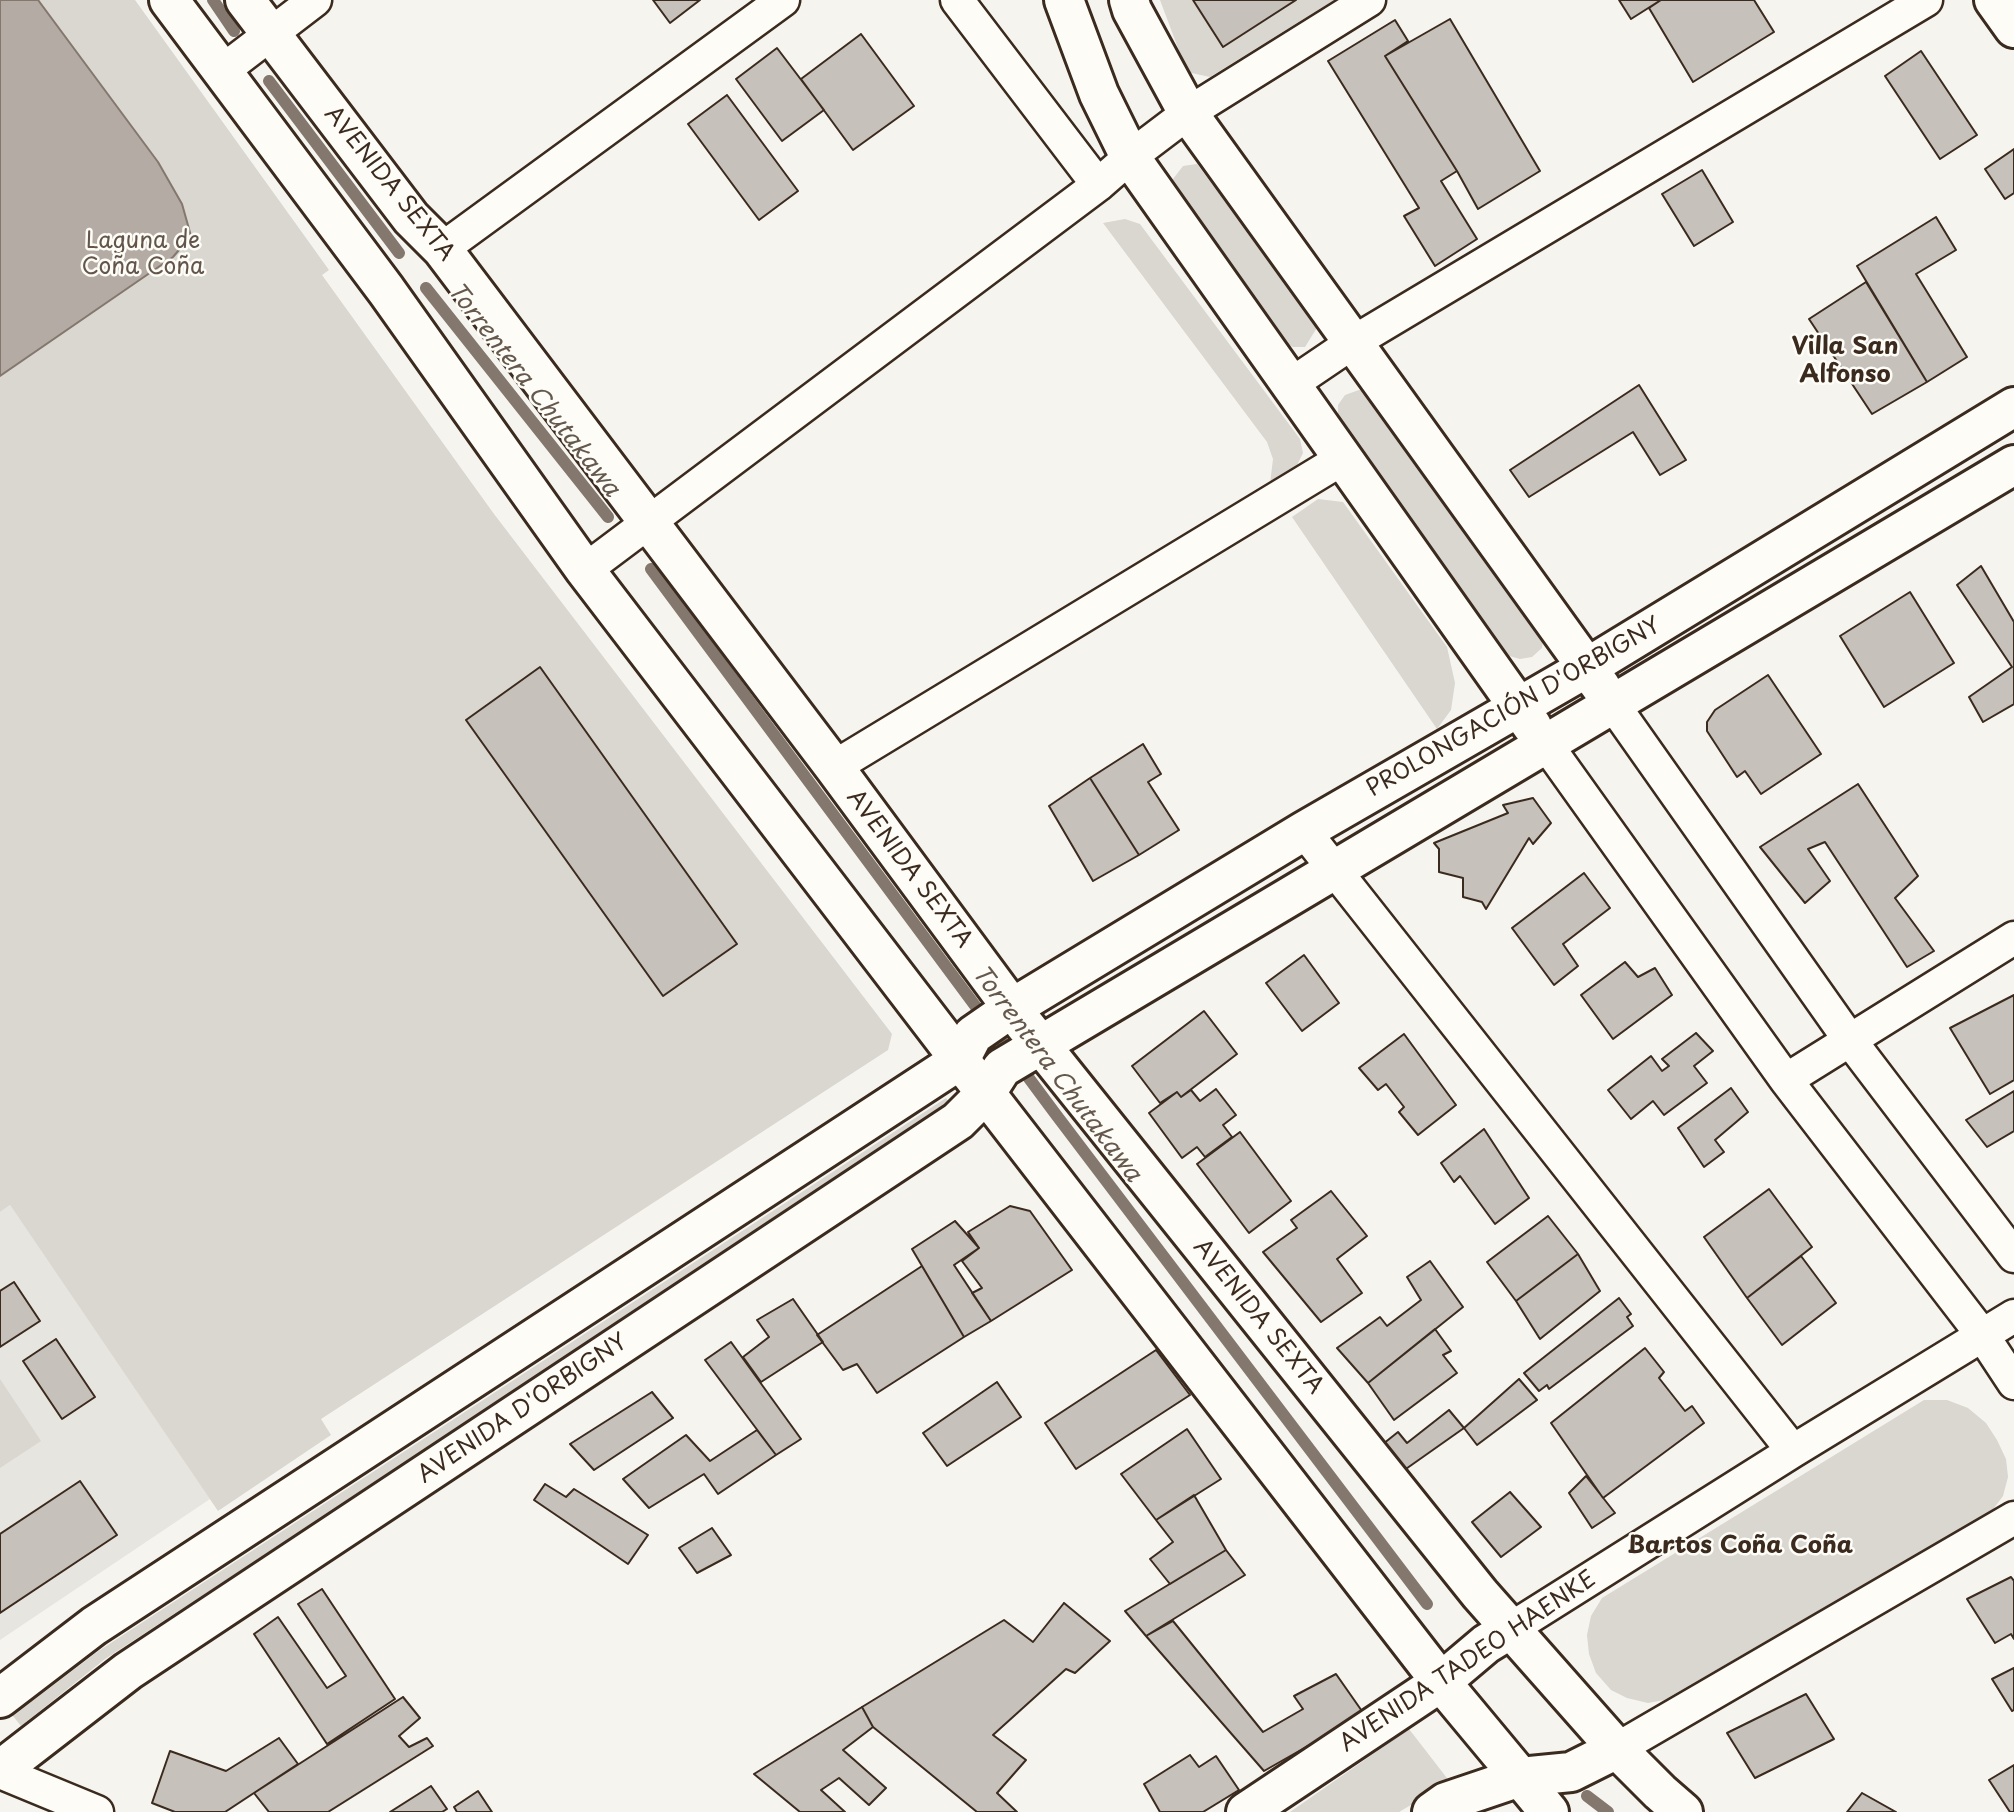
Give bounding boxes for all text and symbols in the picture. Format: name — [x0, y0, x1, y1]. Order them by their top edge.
street label: AVENIDA SEXTA — [318, 101, 460, 267]
park label: Laguna de Coña Coña — [82, 228, 204, 282]
water label: Torrentera Chutakawa — [441, 277, 625, 503]
district label: Villa San Alfonso — [1792, 333, 1898, 389]
street label: PROLONGACIÓN D'ORBIGNY — [1362, 612, 1666, 804]
street label: AVENIDA SEXTA — [841, 785, 977, 953]
water label: Torrentera Chutakawa — [965, 960, 1147, 1188]
street label: AVENIDA SEXTA — [1187, 1234, 1329, 1400]
street label: AVENIDA D'ORBIGNY — [413, 1328, 633, 1490]
district label: Bartos Coña Coña — [1627, 1532, 1853, 1560]
street label: AVENIDA TADEO HAENKE — [1335, 1566, 1601, 1758]

